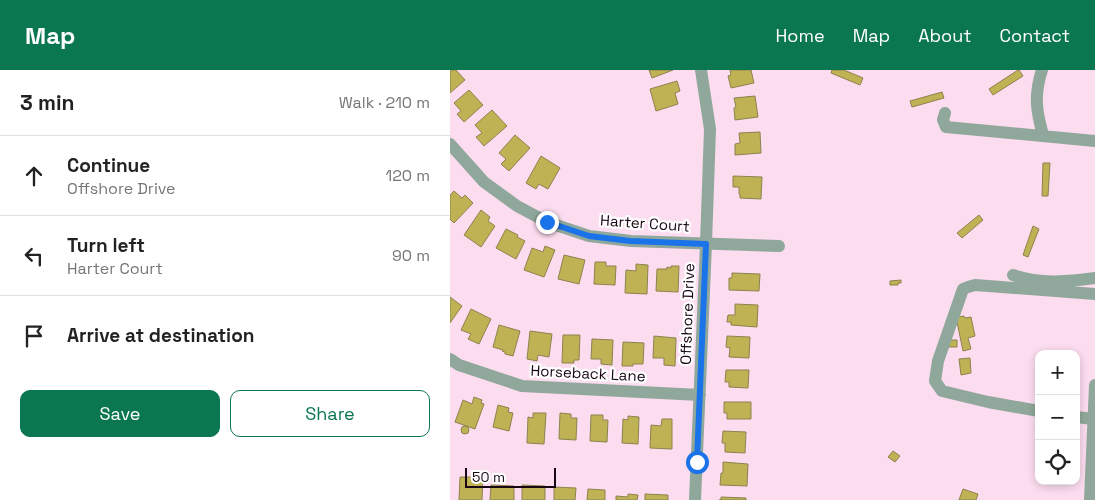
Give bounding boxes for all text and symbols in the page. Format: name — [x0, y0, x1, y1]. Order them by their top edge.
text: Map — [25, 20, 75, 51]
text: Home — [776, 24, 825, 47]
text: Map — [853, 24, 890, 47]
text: About — [918, 24, 972, 47]
text: Contact — [1000, 24, 1070, 47]
text: 3 min — [20, 89, 75, 116]
text: Walk · 210 m — [339, 92, 430, 113]
text: Continue — [67, 153, 150, 178]
icon: ahead — [20, 162, 48, 190]
text: 120 m — [386, 165, 430, 186]
text: Offshore Drive — [67, 178, 176, 199]
street label: Harter Court — [600, 210, 691, 236]
route end — [536, 211, 559, 234]
text: Turn left — [67, 233, 145, 258]
icon: left — [20, 242, 48, 270]
text: 90 m — [392, 245, 430, 266]
text: Harter Court — [67, 258, 163, 279]
street label: Offshore Drive — [676, 263, 698, 365]
icon: arrive — [20, 322, 48, 350]
text: Arrive at destination — [67, 323, 255, 348]
map controls — [1035, 350, 1080, 485]
button: + — [1035, 350, 1080, 395]
street label: Horseback Lane — [530, 360, 646, 386]
button: Save — [20, 390, 220, 437]
button: Share — [230, 390, 430, 437]
button: − — [1035, 395, 1080, 440]
button: locate — [1035, 440, 1080, 485]
route start — [686, 451, 709, 474]
scale bar — [465, 465, 556, 488]
text: 50 m — [472, 468, 505, 486]

